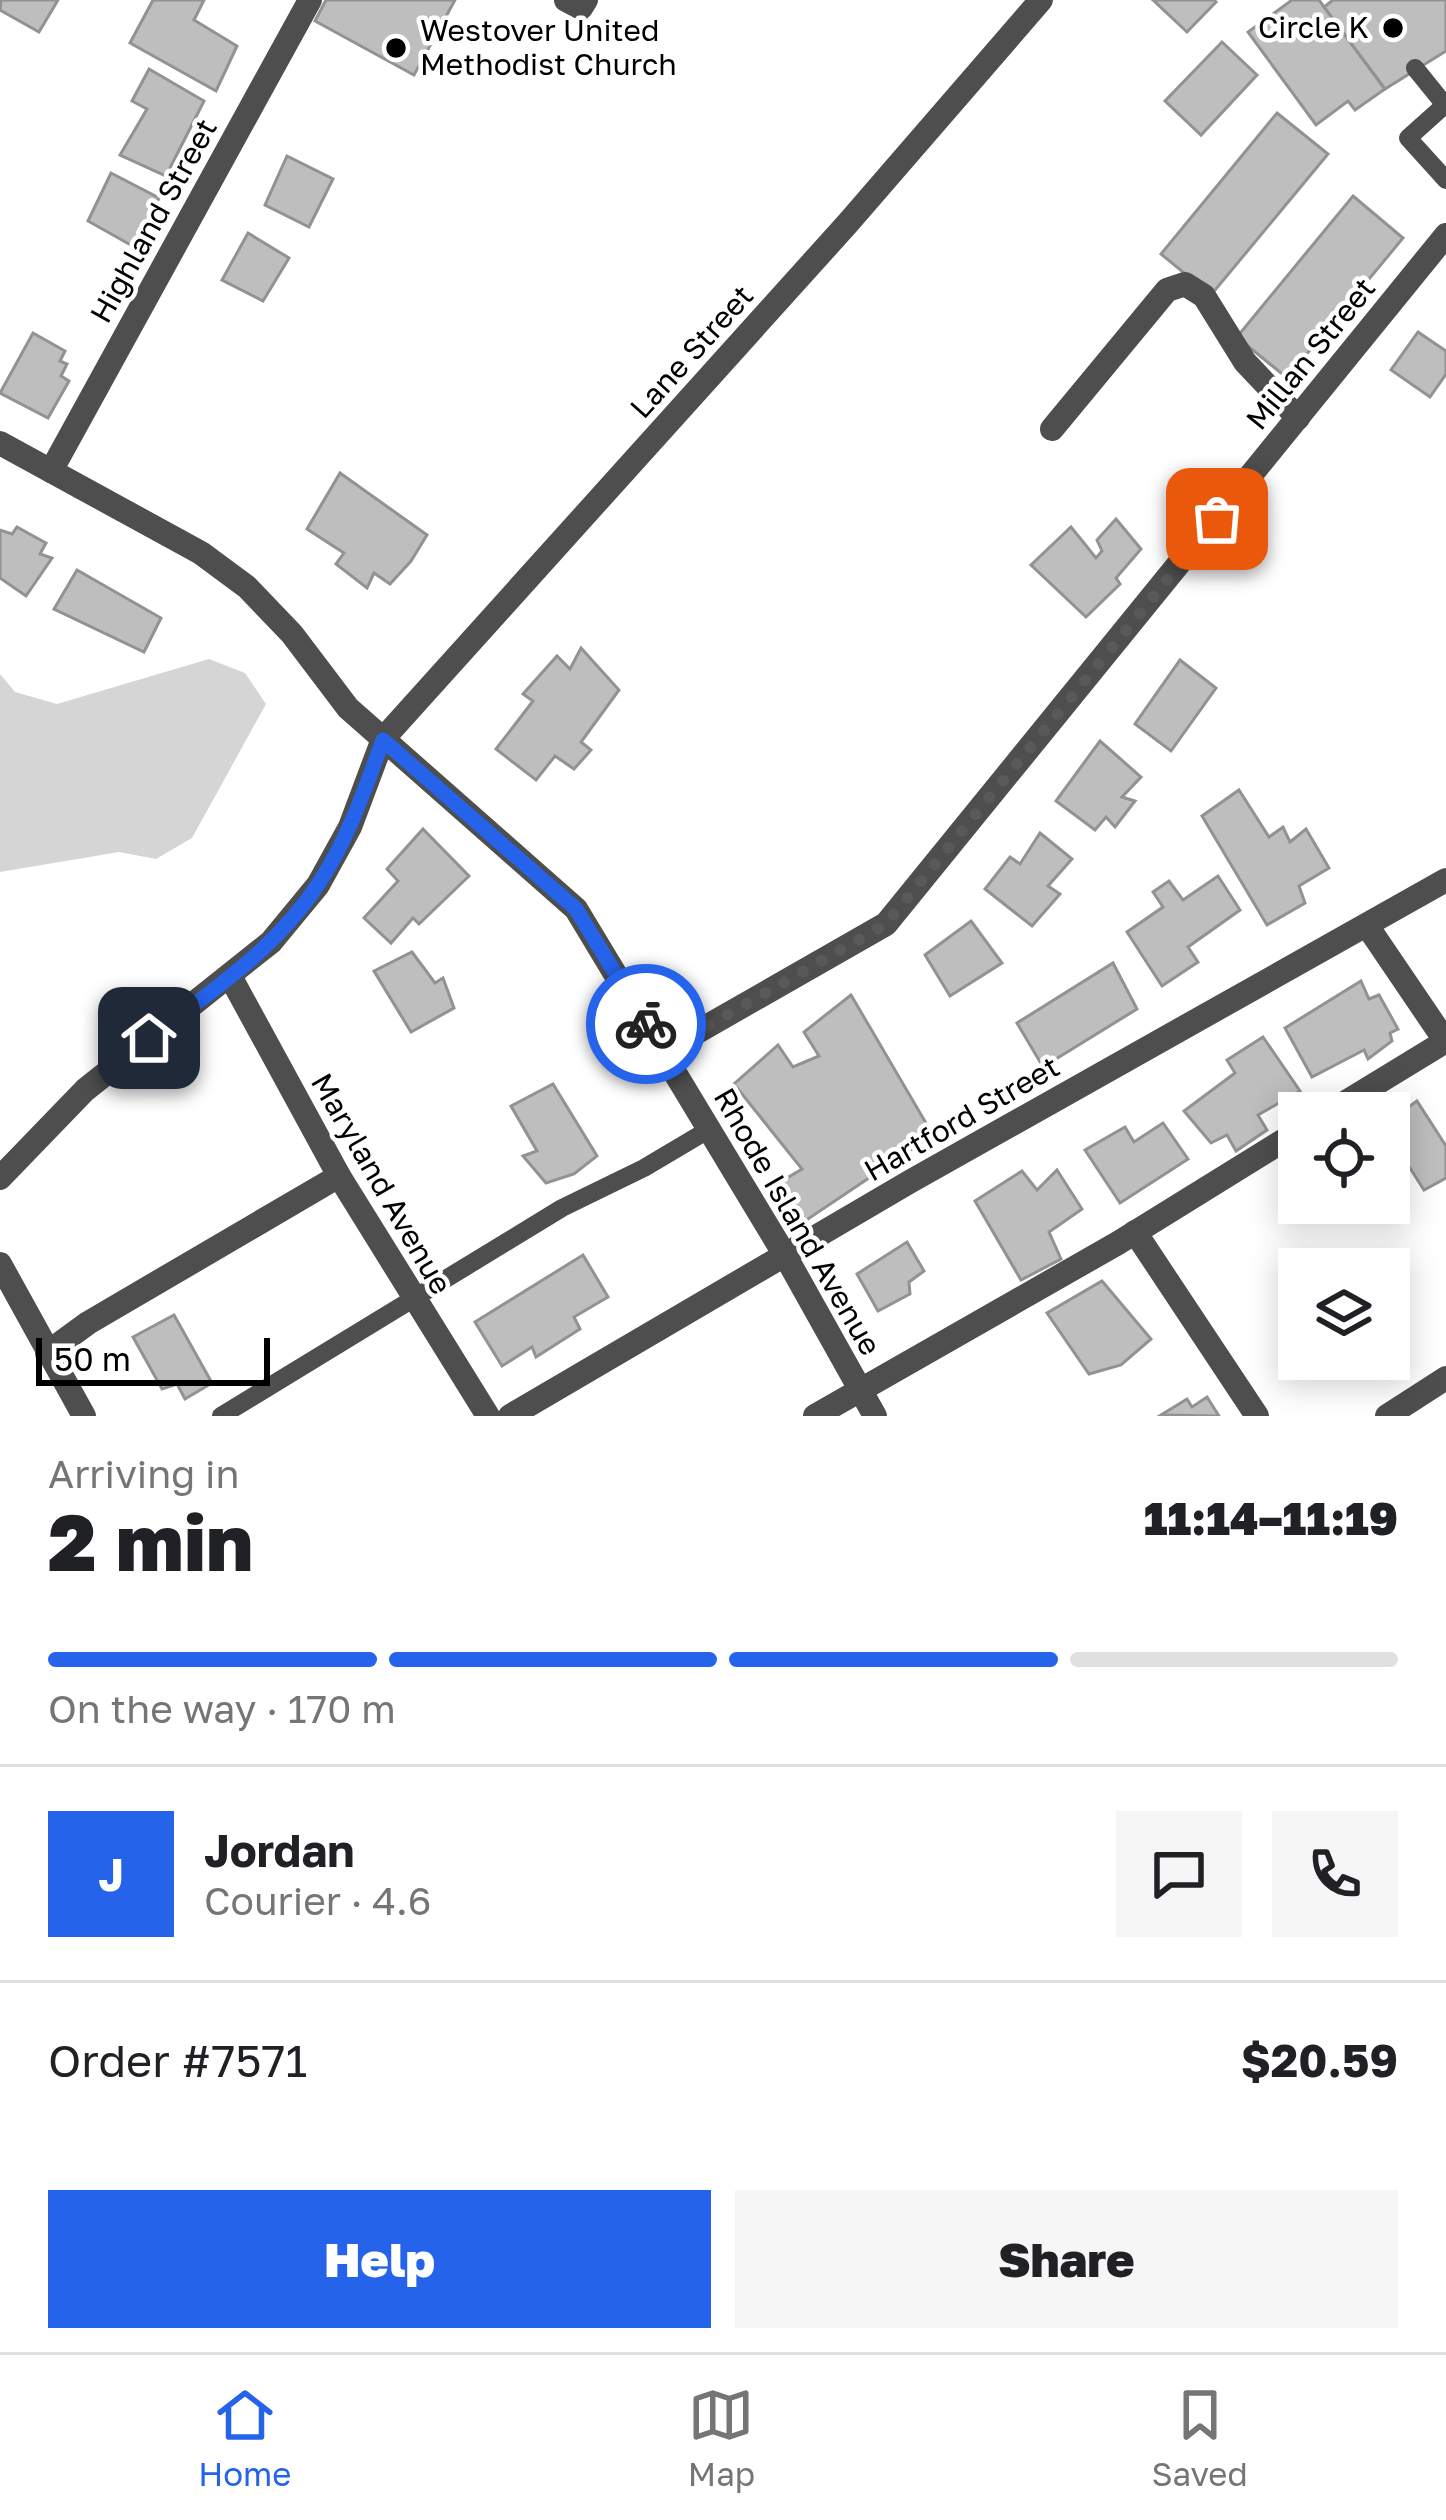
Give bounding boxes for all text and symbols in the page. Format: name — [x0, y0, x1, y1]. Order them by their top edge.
place label: Circle K — [1258, 9, 1369, 45]
place label: Westover United Methodist Church — [420, 12, 677, 82]
marker: Circle K — [1380, 15, 1406, 41]
marker: Westover United Methodist Church — [383, 35, 409, 61]
street label: Highland Street — [82, 112, 224, 329]
street label: Millan Street — [1238, 270, 1382, 436]
street label: Lane Street — [622, 277, 760, 425]
pin — [1166, 468, 1268, 570]
icon: bag — [1184, 486, 1250, 552]
courier — [586, 964, 706, 1084]
pin — [98, 987, 200, 1089]
icon: bike — [613, 991, 679, 1057]
icon: home — [116, 1005, 182, 1071]
street label: Hartford Street — [858, 1048, 1065, 1188]
street label: Maryland Avenue — [304, 1067, 460, 1300]
street label: Rhode Island Avenue — [707, 1082, 889, 1361]
map controls — [1278, 1092, 1410, 1380]
button: locate — [1278, 1092, 1410, 1224]
button: layers — [1278, 1248, 1410, 1380]
scale bar — [36, 1332, 270, 1385]
text: 50 m — [54, 1339, 131, 1378]
text: Arriving in — [48, 1450, 239, 1497]
text: 11:14–11:19 — [1144, 1491, 1398, 1545]
text: 2 min — [48, 1495, 253, 1588]
text: On the way · 170 m — [48, 1685, 396, 1732]
button: chat — [1116, 1811, 1242, 1937]
button: phone — [1272, 1811, 1398, 1937]
text: Jordan — [204, 1823, 355, 1877]
text: J — [98, 1847, 124, 1901]
text: Courier · 4.6 — [204, 1877, 431, 1924]
text: Order #7571 — [48, 2033, 307, 2087]
text: $20.59 — [1241, 2033, 1398, 2087]
button: Help — [48, 2190, 711, 2328]
button: Share — [735, 2190, 1398, 2328]
tab: Home — [198, 2382, 291, 2493]
tab: Map — [688, 2382, 755, 2493]
tab: Saved — [1151, 2382, 1248, 2493]

